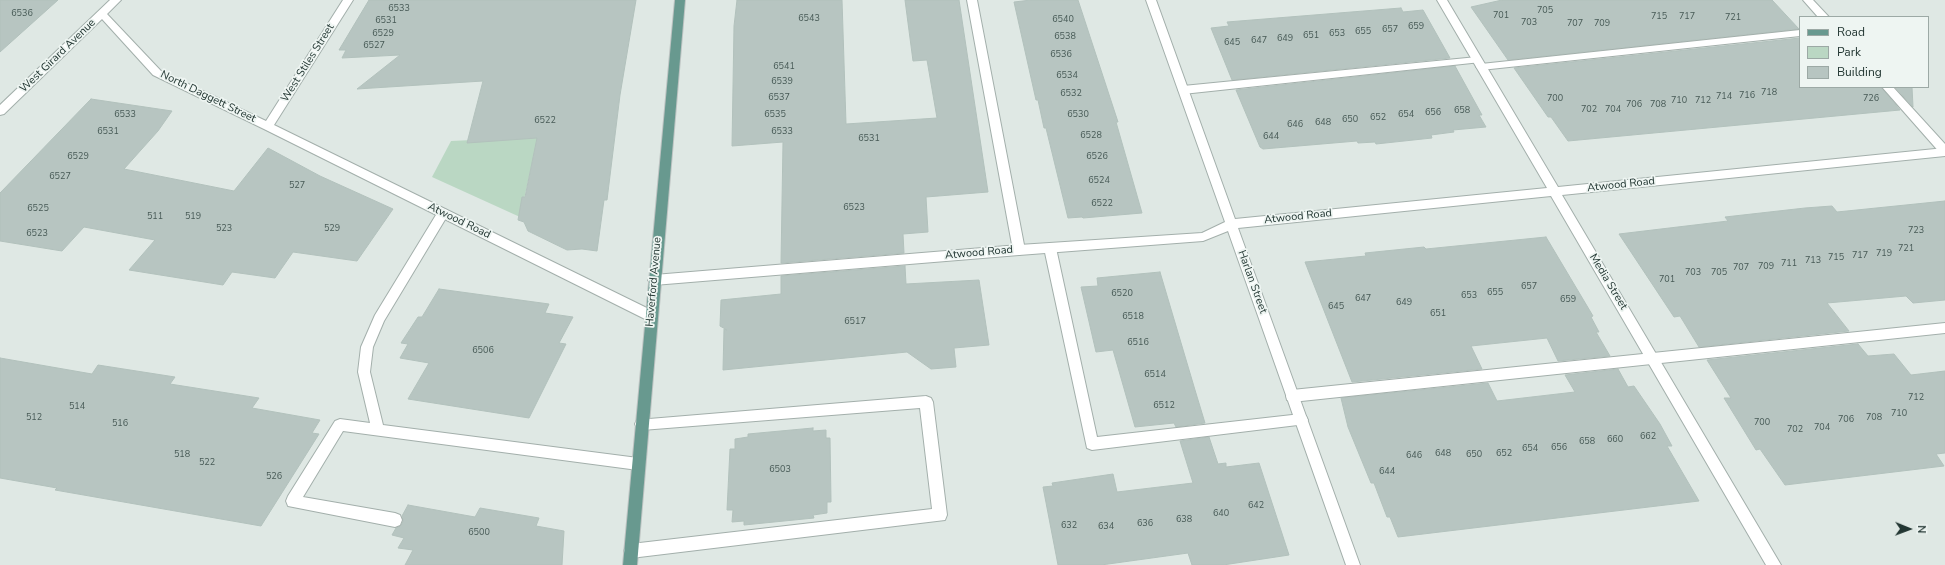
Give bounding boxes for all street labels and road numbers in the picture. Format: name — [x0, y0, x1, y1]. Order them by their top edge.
street label: West Girard Avenue — [17, 17, 99, 95]
street label: West Stiles Street — [279, 22, 337, 104]
street label: North Daggett Street — [158, 68, 258, 126]
street label: Atwood Road — [1586, 175, 1656, 195]
street label: Atwood Road — [426, 200, 492, 242]
street label: Atwood Road — [1263, 207, 1333, 227]
street label: Haverford Avenue — [644, 237, 664, 327]
street label: Atwood Road — [945, 243, 1013, 263]
street label: Harlan Street — [1234, 249, 1270, 315]
street label: Media Street — [1586, 252, 1630, 312]

